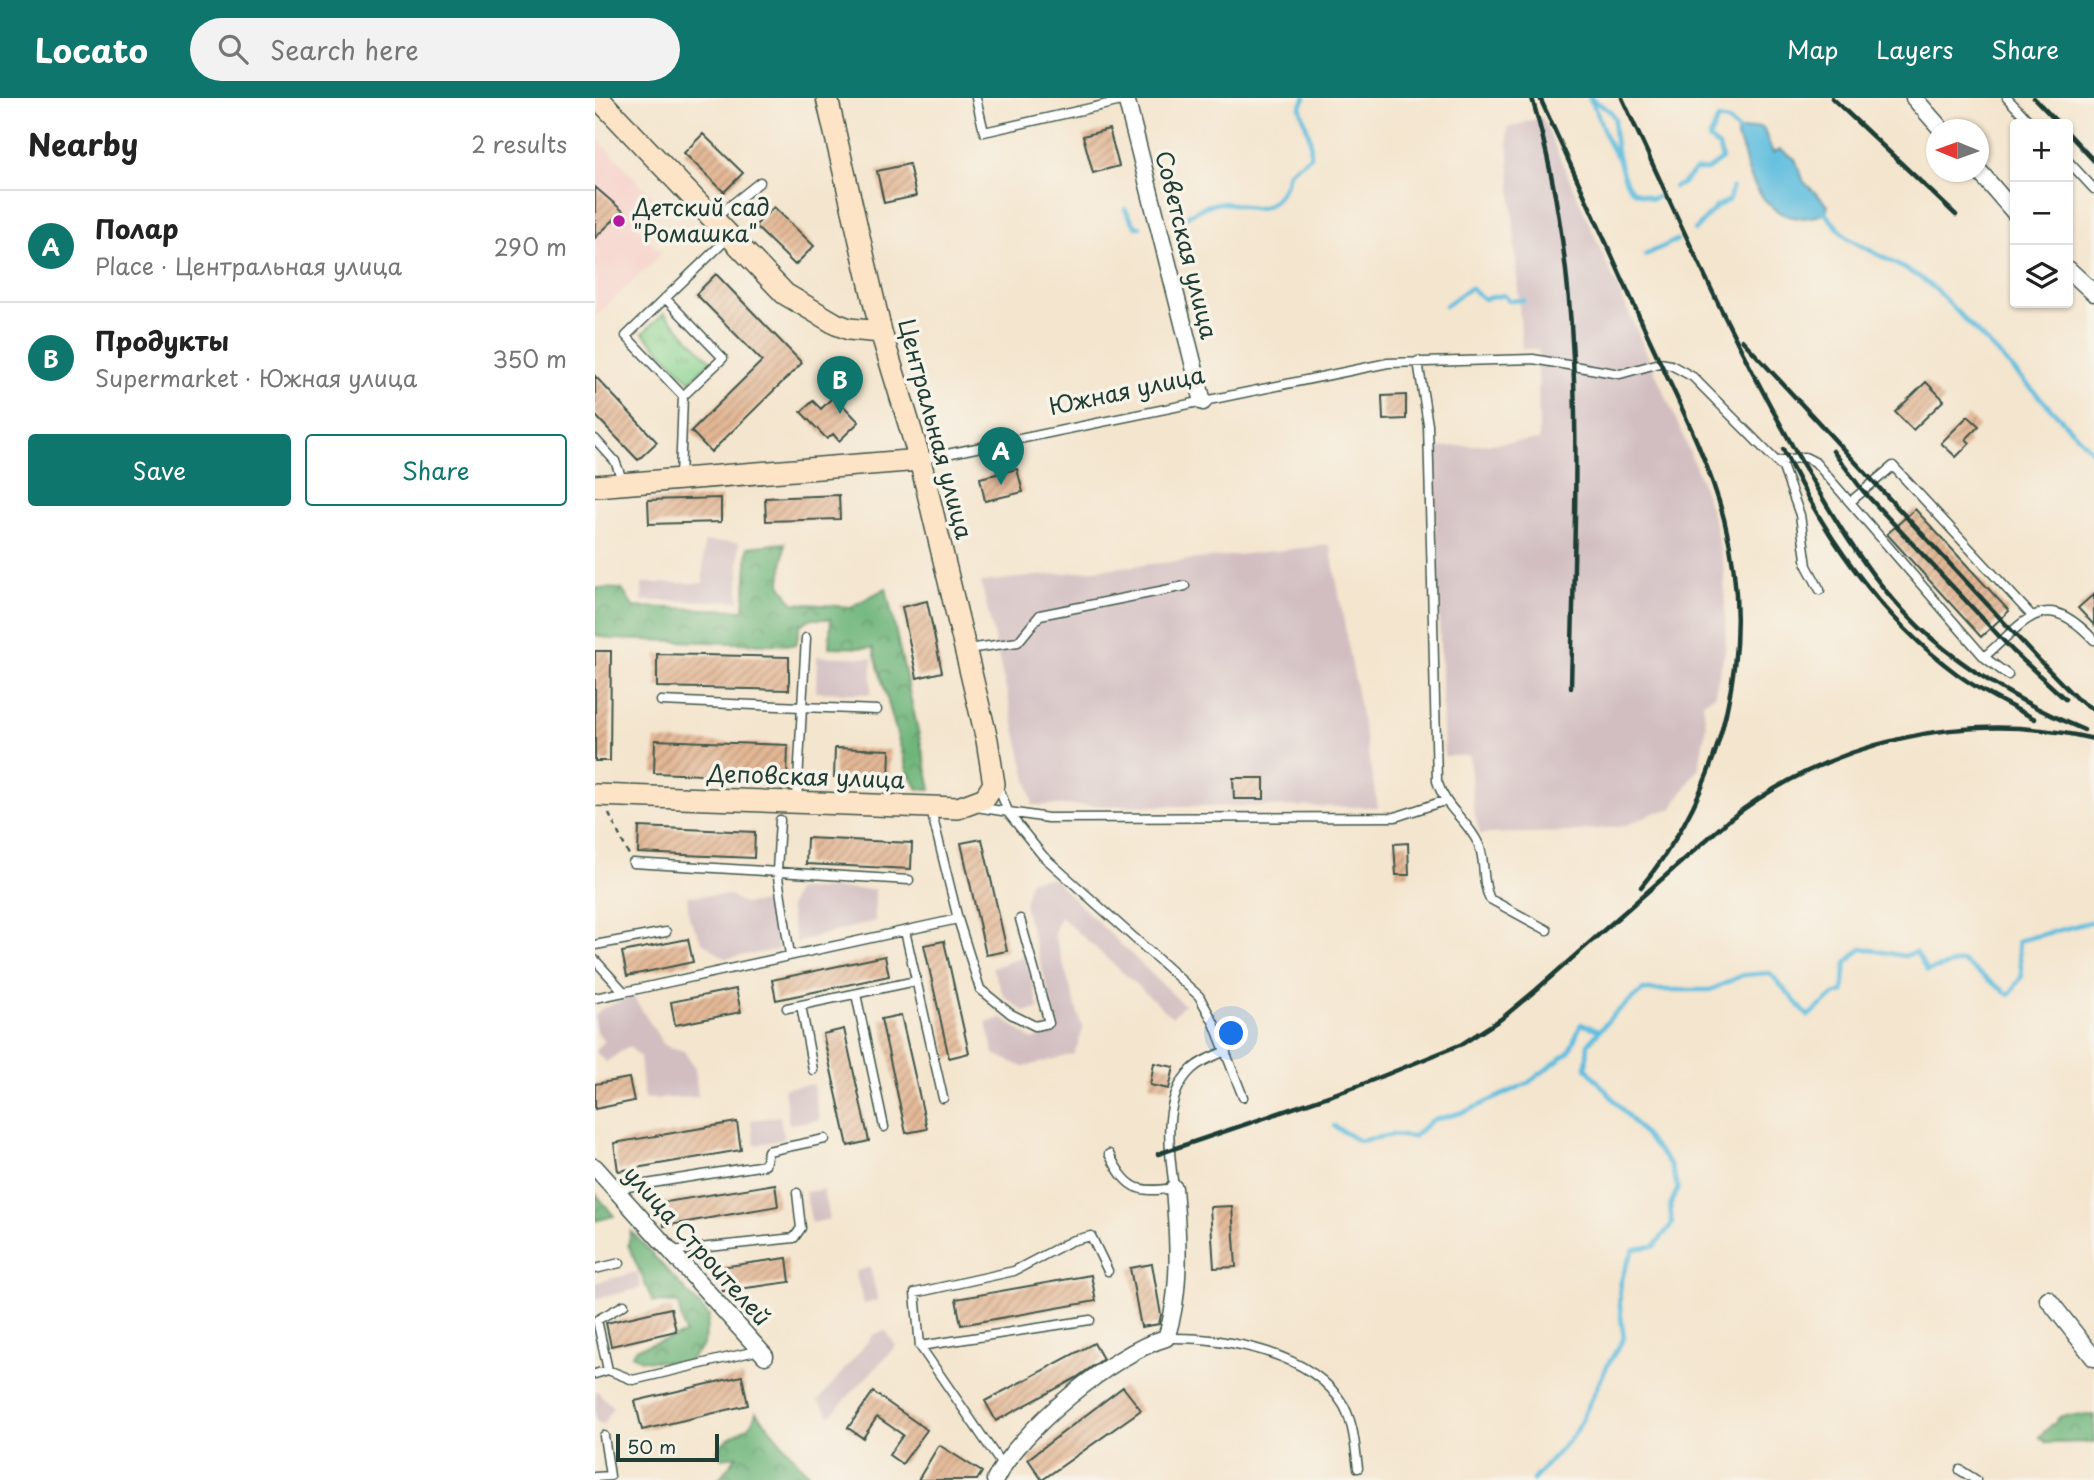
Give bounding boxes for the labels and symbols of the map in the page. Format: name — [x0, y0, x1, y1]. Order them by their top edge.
north arrow — [1926, 119, 1989, 182]
street label: Советская улица — [1147, 147, 1228, 343]
place label: Детский сад "Ромашка" — [632, 189, 770, 250]
marker: Детский сад "Ромашка" — [611, 213, 627, 229]
street label: Центральная улица — [890, 315, 983, 543]
pin: B — [817, 356, 863, 414]
street label: Южная улица — [1046, 356, 1208, 423]
pin: A — [978, 427, 1024, 485]
street label: Деповская улица — [706, 755, 906, 796]
your location — [1214, 1016, 1248, 1050]
street label: улица Строителей — [616, 1157, 780, 1333]
scale bar — [616, 1431, 719, 1463]

